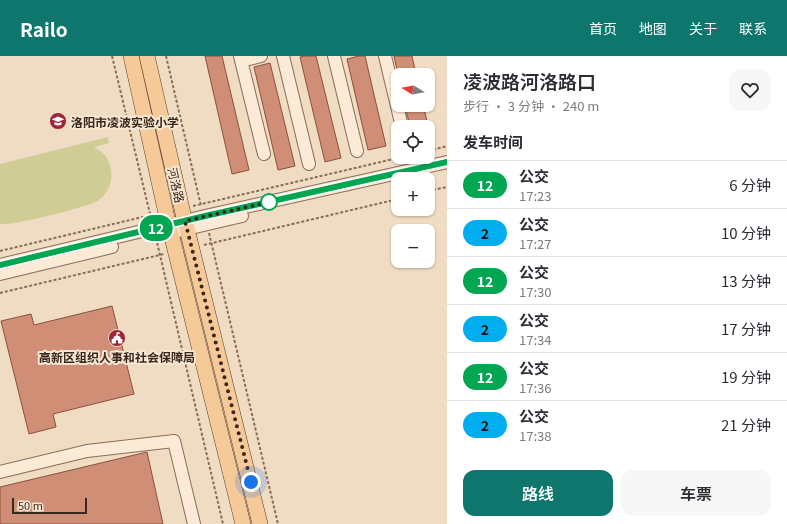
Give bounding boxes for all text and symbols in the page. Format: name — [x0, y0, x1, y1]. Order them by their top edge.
text: Railo — [20, 15, 68, 42]
text: 首页 — [589, 18, 617, 38]
text: 地图 — [639, 18, 667, 38]
text: 关于 — [689, 18, 717, 38]
text: 联系 — [739, 18, 767, 38]
text: 凌波路河洛路口 — [463, 67, 596, 94]
north arrow — [391, 68, 435, 112]
map controls — [391, 68, 435, 268]
button: heart — [729, 69, 771, 111]
text: 步行 · 3 分钟 · 240 m — [463, 96, 599, 115]
school or university icon: 洛阳市凌波实验小学 — [48, 111, 68, 131]
place label: 洛阳市凌波实验小学 — [71, 113, 179, 130]
button: locate — [391, 120, 435, 164]
text: 发车时间 — [463, 131, 523, 152]
text: 公交 — [519, 165, 549, 186]
street label: 河洛路 — [165, 166, 189, 204]
button: + — [391, 172, 435, 216]
text: 6 分钟 — [729, 174, 771, 195]
text: 12 — [477, 175, 493, 195]
text: 17:23 — [519, 186, 551, 205]
unlabelled marker — [260, 193, 278, 211]
text: 公交 — [519, 213, 549, 234]
line badge: 12 — [138, 215, 174, 241]
text: 12 — [148, 218, 164, 238]
text: 10 分钟 — [721, 222, 771, 243]
text: 2 — [481, 223, 489, 243]
button: − — [391, 224, 435, 268]
text: 17:27 — [519, 234, 551, 253]
text: 公交 — [519, 261, 549, 282]
text: 13 分钟 — [721, 270, 771, 291]
text: 12 — [477, 271, 493, 291]
text: 17:30 — [519, 282, 551, 301]
text: 公交 — [519, 309, 549, 330]
text: 17 分钟 — [721, 318, 771, 339]
text: 2 — [481, 319, 489, 339]
public building icon: 高新区组织人事和社会保障局 — [107, 328, 127, 348]
text: 17:34 — [519, 330, 551, 349]
place label: 高新区组织人事和社会保障局 — [39, 348, 195, 365]
text: 公交 — [519, 357, 549, 378]
text: 19 分钟 — [721, 366, 771, 387]
text: 12 — [477, 367, 493, 387]
text: 17:36 — [519, 378, 551, 397]
text: 公交 — [519, 405, 549, 426]
text: 21 分钟 — [721, 414, 771, 435]
text: 2 — [481, 415, 489, 435]
text: 17:38 — [519, 426, 551, 445]
button: 路线 — [463, 470, 613, 516]
button: 车票 — [621, 470, 771, 516]
your location — [241, 472, 261, 492]
scale bar — [12, 496, 87, 515]
text: 50 m — [18, 497, 43, 513]

